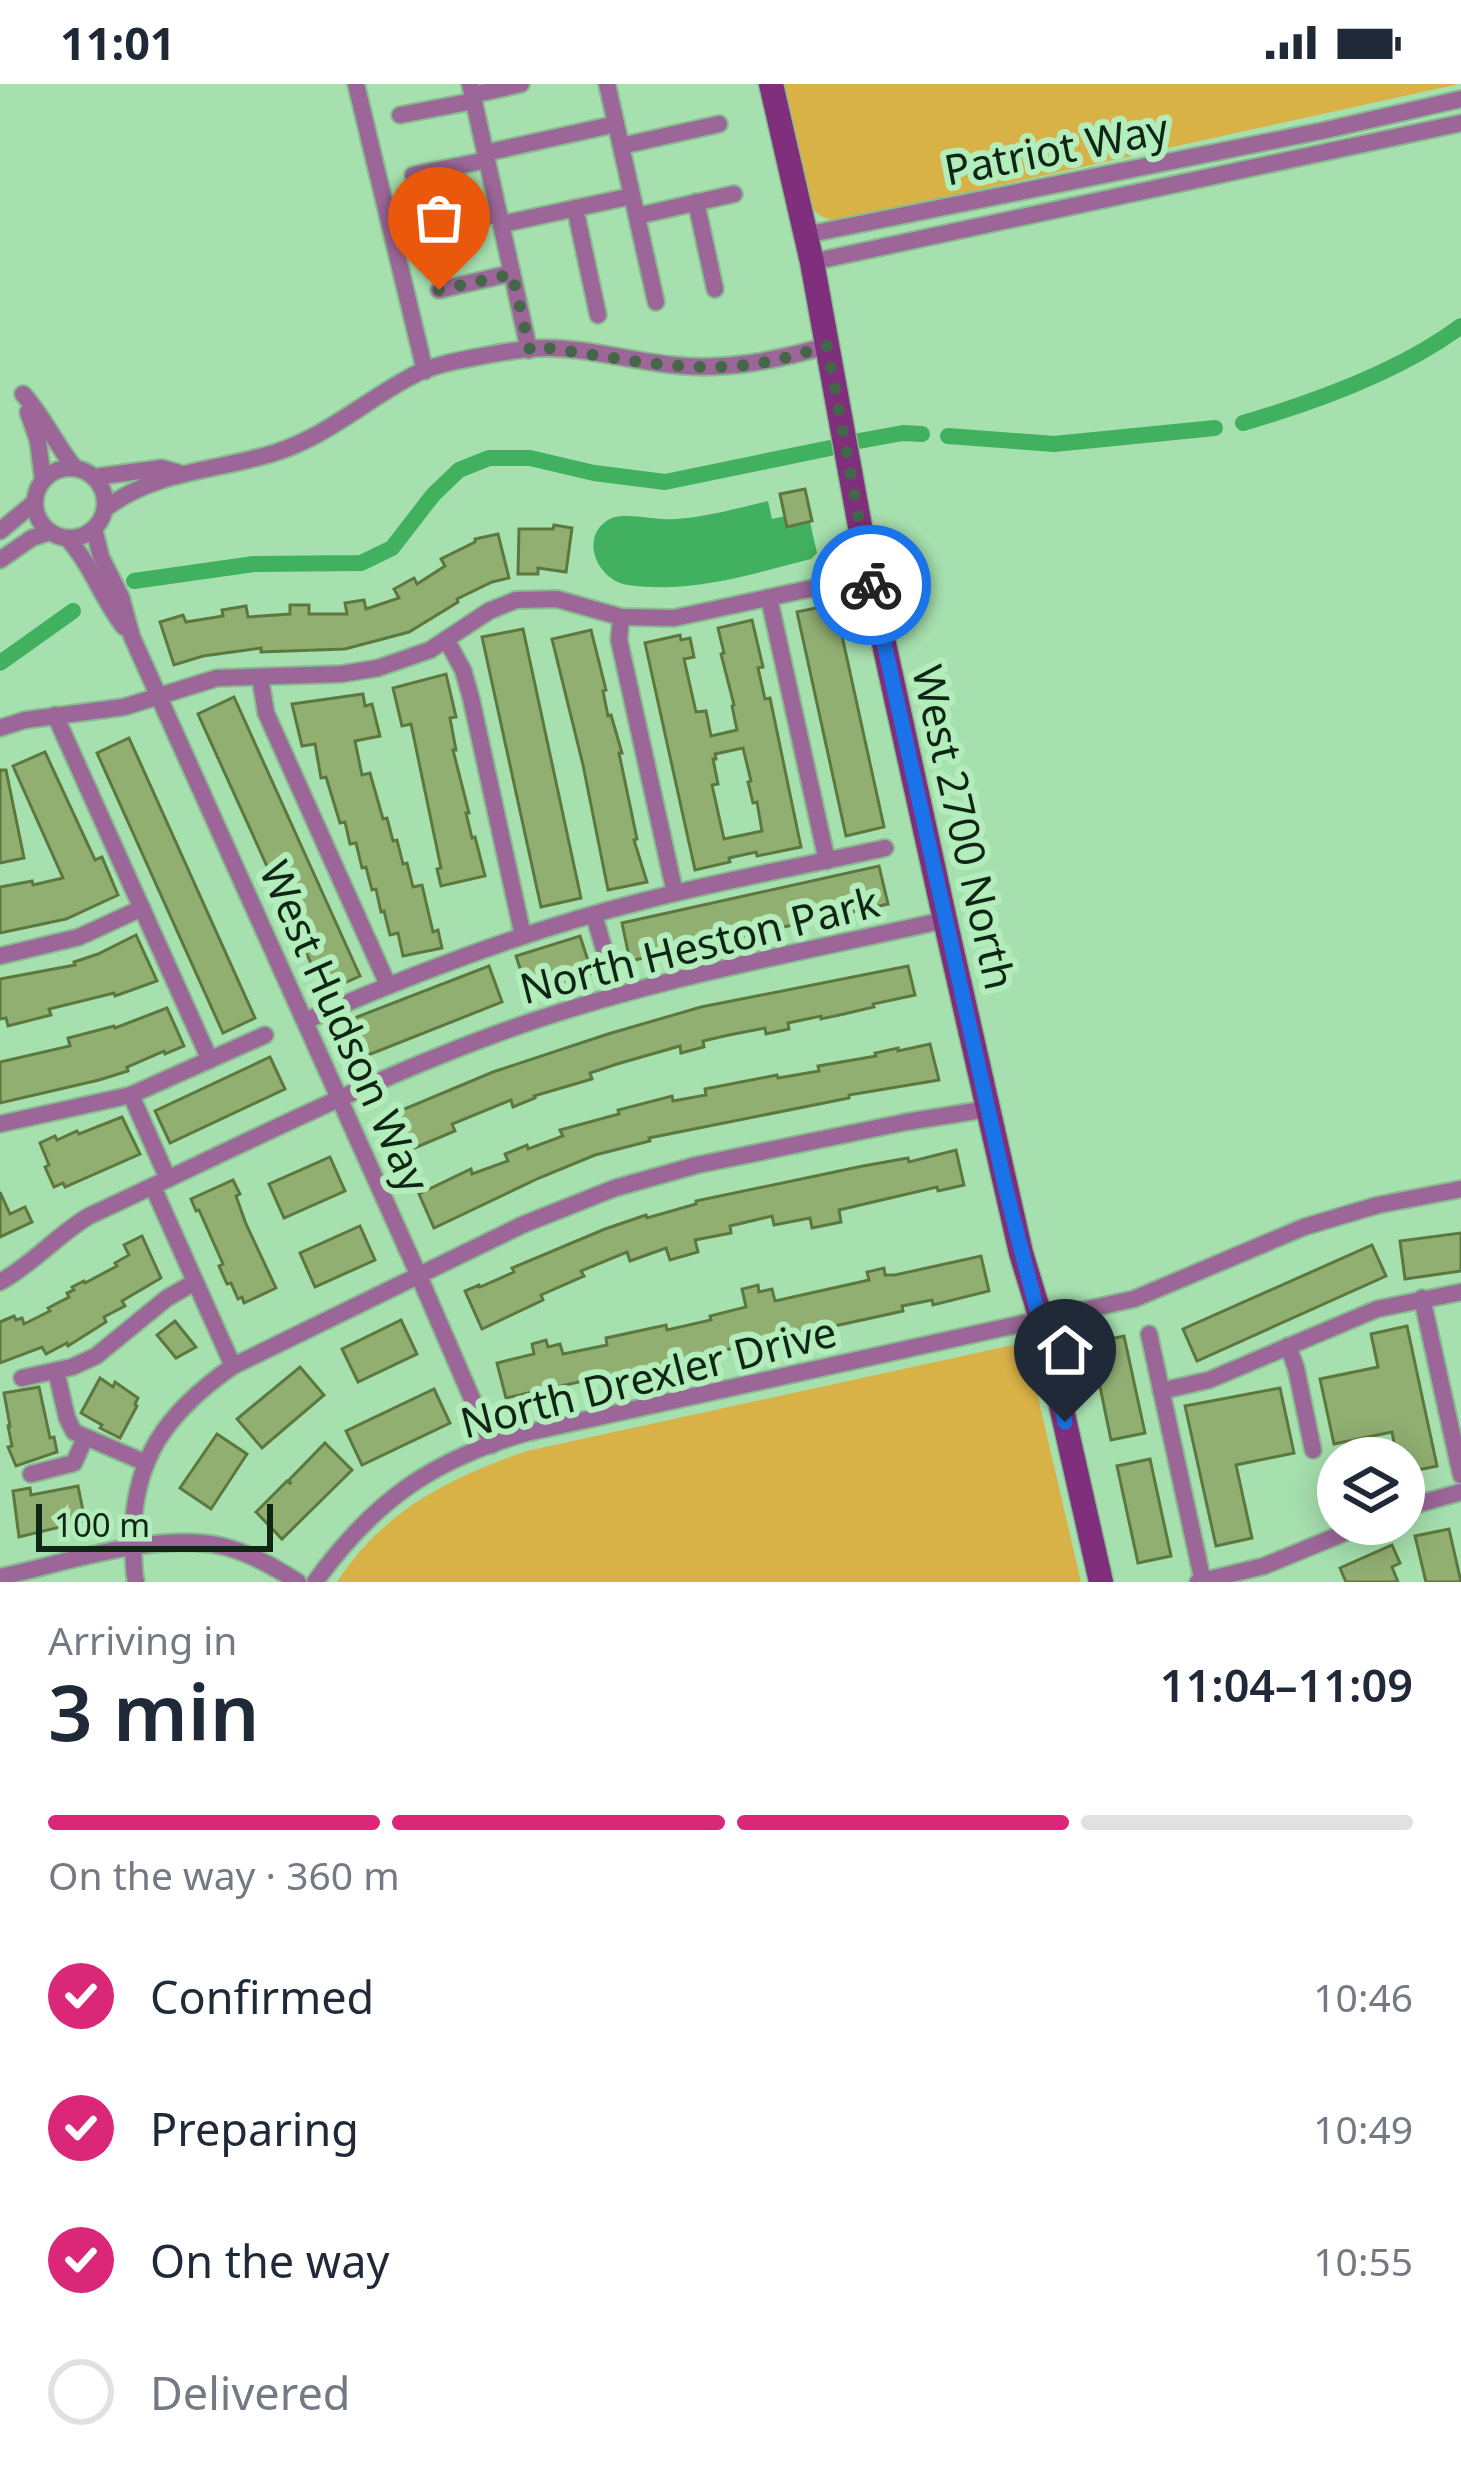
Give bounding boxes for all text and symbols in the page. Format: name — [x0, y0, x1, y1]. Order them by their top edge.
text: 11:01 — [60, 12, 176, 73]
street label: Patriot Way — [939, 98, 1173, 198]
pin — [388, 167, 490, 290]
icon: bag — [406, 185, 472, 251]
courier — [811, 525, 931, 645]
icon: bike — [838, 552, 904, 618]
street label: West 2700 North — [900, 659, 1030, 995]
street label: West Hudson Way — [247, 852, 445, 1201]
street label: North Heston Park — [514, 872, 885, 1016]
pin — [1014, 1299, 1116, 1422]
street label: North Drexler Drive — [454, 1302, 842, 1450]
icon: home — [1032, 1317, 1098, 1383]
map controls — [1317, 1437, 1425, 1545]
button: layers — [1317, 1437, 1425, 1545]
scale bar — [36, 1498, 273, 1551]
text: 100 m — [54, 1502, 150, 1547]
text: Arriving in — [48, 1613, 237, 1666]
text: 11:04–11:09 — [1160, 1654, 1413, 1715]
text: 3 min — [48, 1658, 260, 1764]
text: On the way · 360 m — [48, 1848, 400, 1901]
icon: check — [48, 1963, 114, 2029]
text: Confirmed — [150, 1966, 374, 2027]
text: 10:46 — [1313, 1970, 1413, 2023]
icon: check — [48, 2095, 114, 2161]
text: Preparing — [150, 2098, 359, 2159]
text: 10:49 — [1313, 2102, 1413, 2155]
icon: check — [48, 2227, 114, 2293]
text: On the way — [150, 2230, 389, 2291]
text: 10:55 — [1313, 2234, 1413, 2287]
text: Delivered — [150, 2362, 350, 2423]

